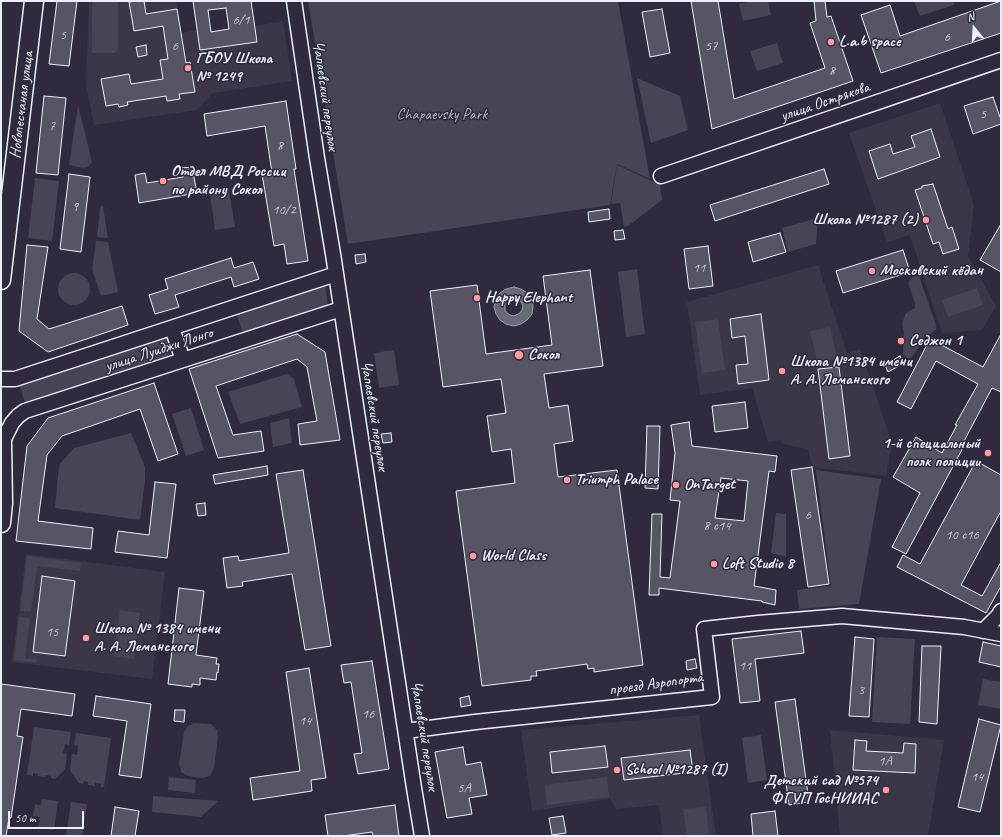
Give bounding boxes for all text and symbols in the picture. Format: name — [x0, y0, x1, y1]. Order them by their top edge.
north arrow — [954, 8, 994, 48]
text: N — [965, 9, 976, 24]
house number: 6/1 — [232, 12, 250, 28]
house number: 5 — [60, 27, 66, 43]
house number: 6 — [944, 29, 950, 45]
place label: L.a.b space — [839, 32, 901, 52]
marker: L.a.b space — [826, 37, 836, 47]
house number: 6 — [172, 38, 178, 54]
house number: 57 — [705, 38, 717, 54]
street label: Чапаевский переулок — [308, 40, 342, 152]
place label: ГБОУ Школа № 1249 — [196, 49, 272, 87]
street label: Новопесчаная улица — [6, 50, 38, 160]
marker: ГБОУ Школа № 1249 — [183, 63, 193, 73]
house number: 8 — [829, 63, 835, 79]
street label: улица Острякова — [778, 78, 872, 126]
park label: Chapaevsky Park — [397, 105, 487, 125]
house number: 5 — [980, 106, 986, 122]
house number: 7 — [49, 118, 55, 134]
house number: 8 — [277, 138, 283, 154]
place label: Отдел МВД России по району Сокол — [171, 162, 286, 200]
marker: Отдел МВД России по району Сокол — [158, 176, 168, 186]
house number: 9 — [72, 199, 78, 215]
house number: 10/2 — [272, 202, 296, 218]
place label: Школа №1287 (2) — [812, 210, 918, 230]
marker: Школа №1287 (2) — [921, 215, 931, 225]
house number: 11 — [693, 260, 705, 276]
place label: Московский кёдан — [880, 261, 983, 281]
marker: Московский кёдан — [867, 266, 877, 276]
place label: Happy Elephant — [485, 288, 572, 308]
marker: Happy Elephant — [472, 293, 482, 303]
street label: улица Луиджи Лонго — [103, 324, 215, 376]
place label: Седжон 1 — [909, 331, 962, 351]
marker: Седжон 1 — [896, 336, 906, 346]
place label: Сокол — [528, 345, 559, 365]
marker: Сокол — [513, 349, 525, 361]
place label: Школа №1384 имени А. А. Леманского — [790, 352, 912, 390]
street label: Чапаевский переулок — [356, 360, 392, 472]
marker: Школа №1384 имени А. А. Леманского — [777, 366, 787, 376]
place label: 1-й специальный полк полиции — [883, 434, 980, 472]
marker: 1-й специальный полк полиции — [983, 448, 993, 458]
place label: Triumph Palace — [575, 470, 658, 490]
marker: Triumph Palace — [562, 475, 572, 485]
place label: OnTarget — [684, 475, 735, 495]
marker: OnTarget — [671, 480, 681, 490]
house number: 6 — [805, 507, 811, 523]
house number: 8 с14 — [703, 518, 731, 534]
house number: 10 с16 — [945, 527, 979, 543]
place label: World Class — [481, 546, 546, 566]
marker: World Class — [468, 551, 478, 561]
place label: Loft Studio 8 — [722, 554, 794, 574]
marker: Loft Studio 8 — [709, 559, 719, 569]
place label: Школа № 1384 имени А. А. Леманского — [94, 619, 220, 657]
house number: 15 — [46, 624, 58, 640]
marker: Школа № 1384 имени А. А. Леманского — [81, 633, 91, 643]
house number: 11 — [739, 658, 751, 674]
street label: проезд Аэропорта — [608, 668, 704, 700]
street label: Чапаевский переулок — [406, 680, 442, 792]
house number: 3 — [858, 682, 864, 698]
house number: 16 — [362, 706, 374, 722]
house number: 14 — [299, 713, 311, 729]
house number: 1А — [878, 753, 892, 769]
place label: School №1287 (I) — [625, 760, 727, 780]
marker: School №1287 (I) — [612, 765, 622, 775]
house number: 14 — [971, 769, 983, 785]
place label: Детский сад №574 ФГУП ГосНИИАС — [764, 771, 878, 809]
house number: 5А — [457, 780, 471, 796]
marker: Детский сад №574 ФГУП ГосНИИАС — [881, 785, 891, 795]
scale bar — [10, 803, 86, 829]
text: 50 m — [15, 810, 35, 826]

